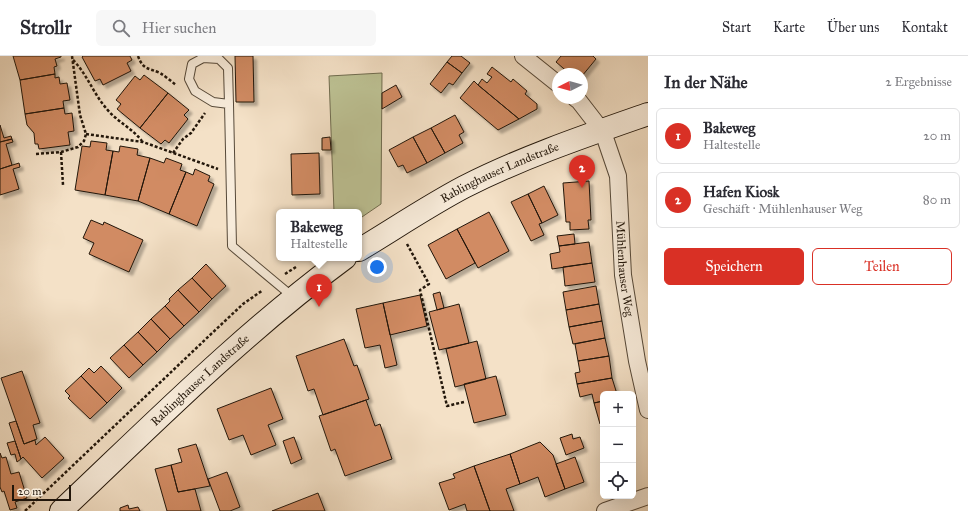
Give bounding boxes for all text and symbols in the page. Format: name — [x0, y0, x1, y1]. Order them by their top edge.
search box — [96, 10, 376, 46]
text: Strollr — [20, 16, 72, 39]
icon: search — [110, 17, 132, 39]
text: Hier suchen — [142, 19, 216, 37]
text: Start — [722, 19, 751, 36]
text: Karte — [773, 19, 805, 36]
text: Über uns — [827, 19, 879, 36]
text: Kontakt — [901, 19, 948, 36]
north arrow — [552, 68, 588, 104]
text: In der Nähe — [664, 72, 748, 93]
text: 2 Ergebnisse — [885, 74, 952, 90]
text: Bakeweg — [703, 119, 755, 137]
text: 1 — [675, 128, 681, 144]
text: 20 m — [923, 128, 951, 144]
text: Haltestelle — [703, 137, 760, 153]
street label: Rablinghauser Landstraße — [438, 140, 561, 206]
pin: 2 — [569, 155, 595, 188]
text: Hafen Kiosk — [703, 183, 780, 201]
text: 2 — [675, 192, 681, 208]
text: 80 m — [923, 192, 951, 208]
text: Geschäft · Mühlenhauser Weg — [703, 201, 862, 217]
popup — [276, 209, 362, 261]
text: Bakeweg — [290, 218, 343, 236]
street label: Mühlenhauser Weg — [613, 221, 637, 318]
text: Haltestelle — [290, 236, 348, 252]
button: Speichern — [664, 248, 804, 285]
button: Teilen — [812, 248, 952, 285]
your location — [367, 257, 387, 277]
pin: 1 — [306, 274, 332, 307]
street label: Rablinghauser Landstraße — [148, 331, 252, 429]
map controls — [600, 391, 636, 499]
button: + — [600, 391, 636, 427]
button: − — [600, 427, 636, 463]
button: locate — [600, 463, 636, 499]
scale bar — [12, 483, 71, 502]
text: 20 m — [18, 485, 41, 498]

